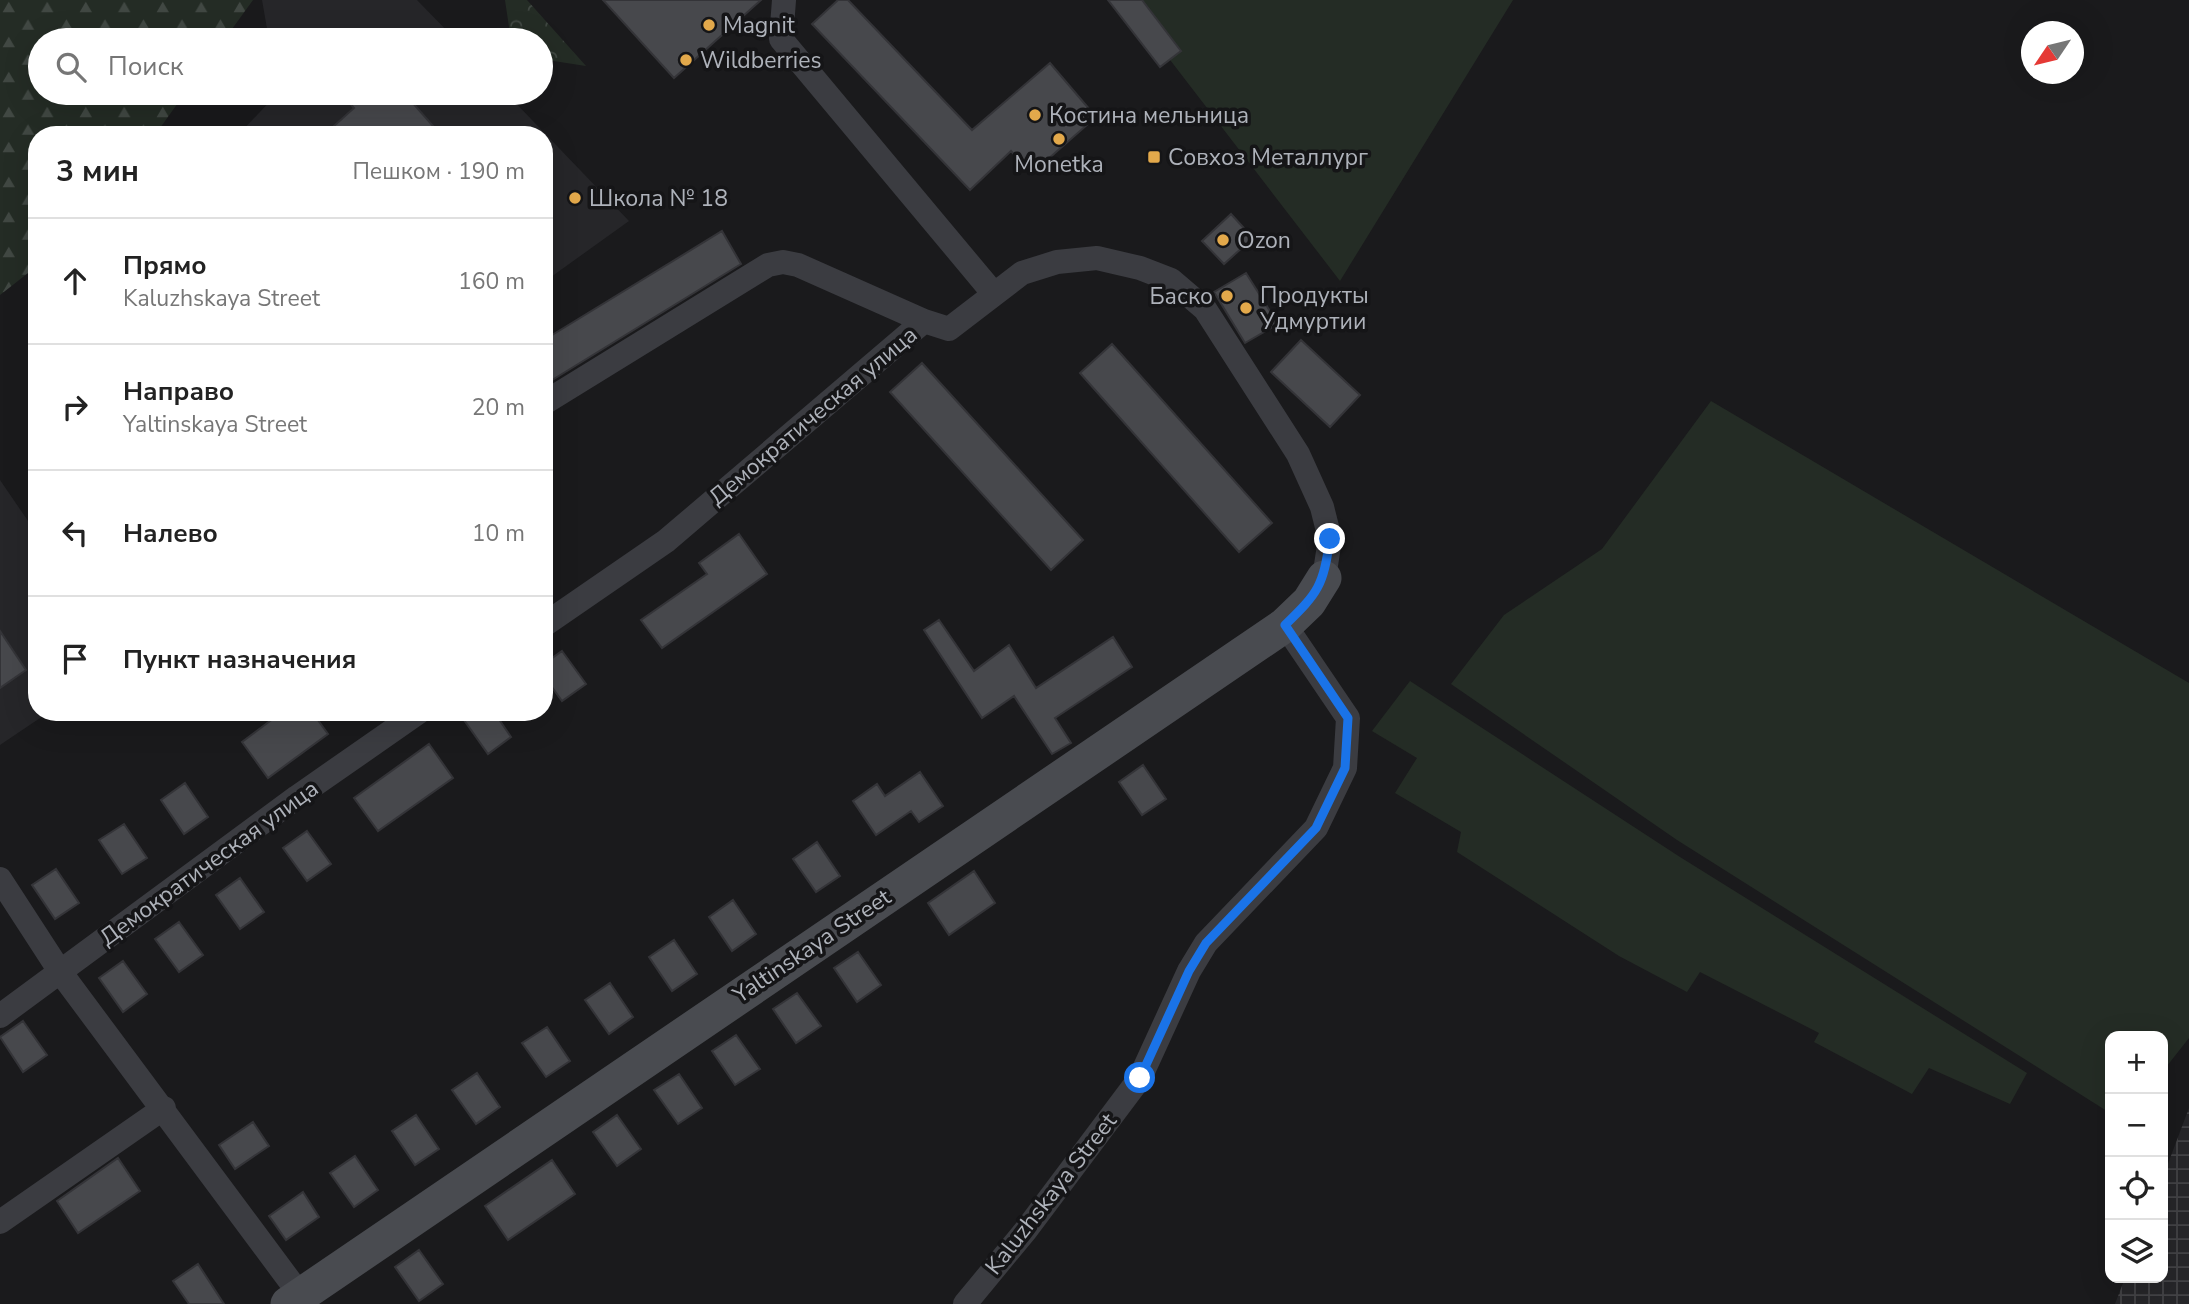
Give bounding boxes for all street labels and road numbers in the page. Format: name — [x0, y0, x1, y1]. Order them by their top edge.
street label: Демократическая улица — [702, 319, 924, 513]
street label: Демократическая улица — [93, 773, 325, 953]
street label: Yaltinskaya Street — [726, 881, 898, 1011]
street label: Kaluzhskaya Street — [978, 1106, 1124, 1281]

